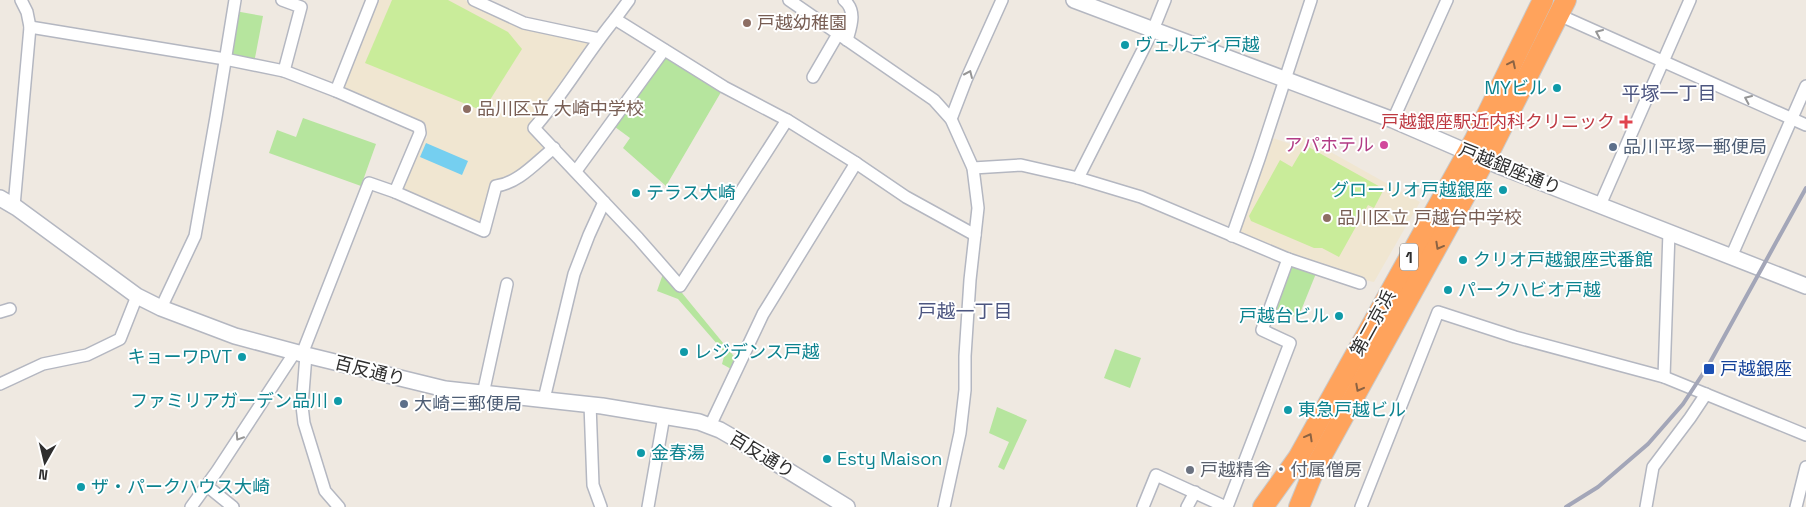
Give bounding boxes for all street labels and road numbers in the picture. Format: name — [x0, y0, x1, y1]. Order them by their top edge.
street label: 戸越銀座通り — [1456, 138, 1565, 199]
road number: 1 — [1400, 243, 1418, 270]
street label: 第二京浜 — [1345, 286, 1400, 360]
street label: 百反通り — [332, 351, 408, 390]
street label: 百反通り — [725, 426, 799, 483]

